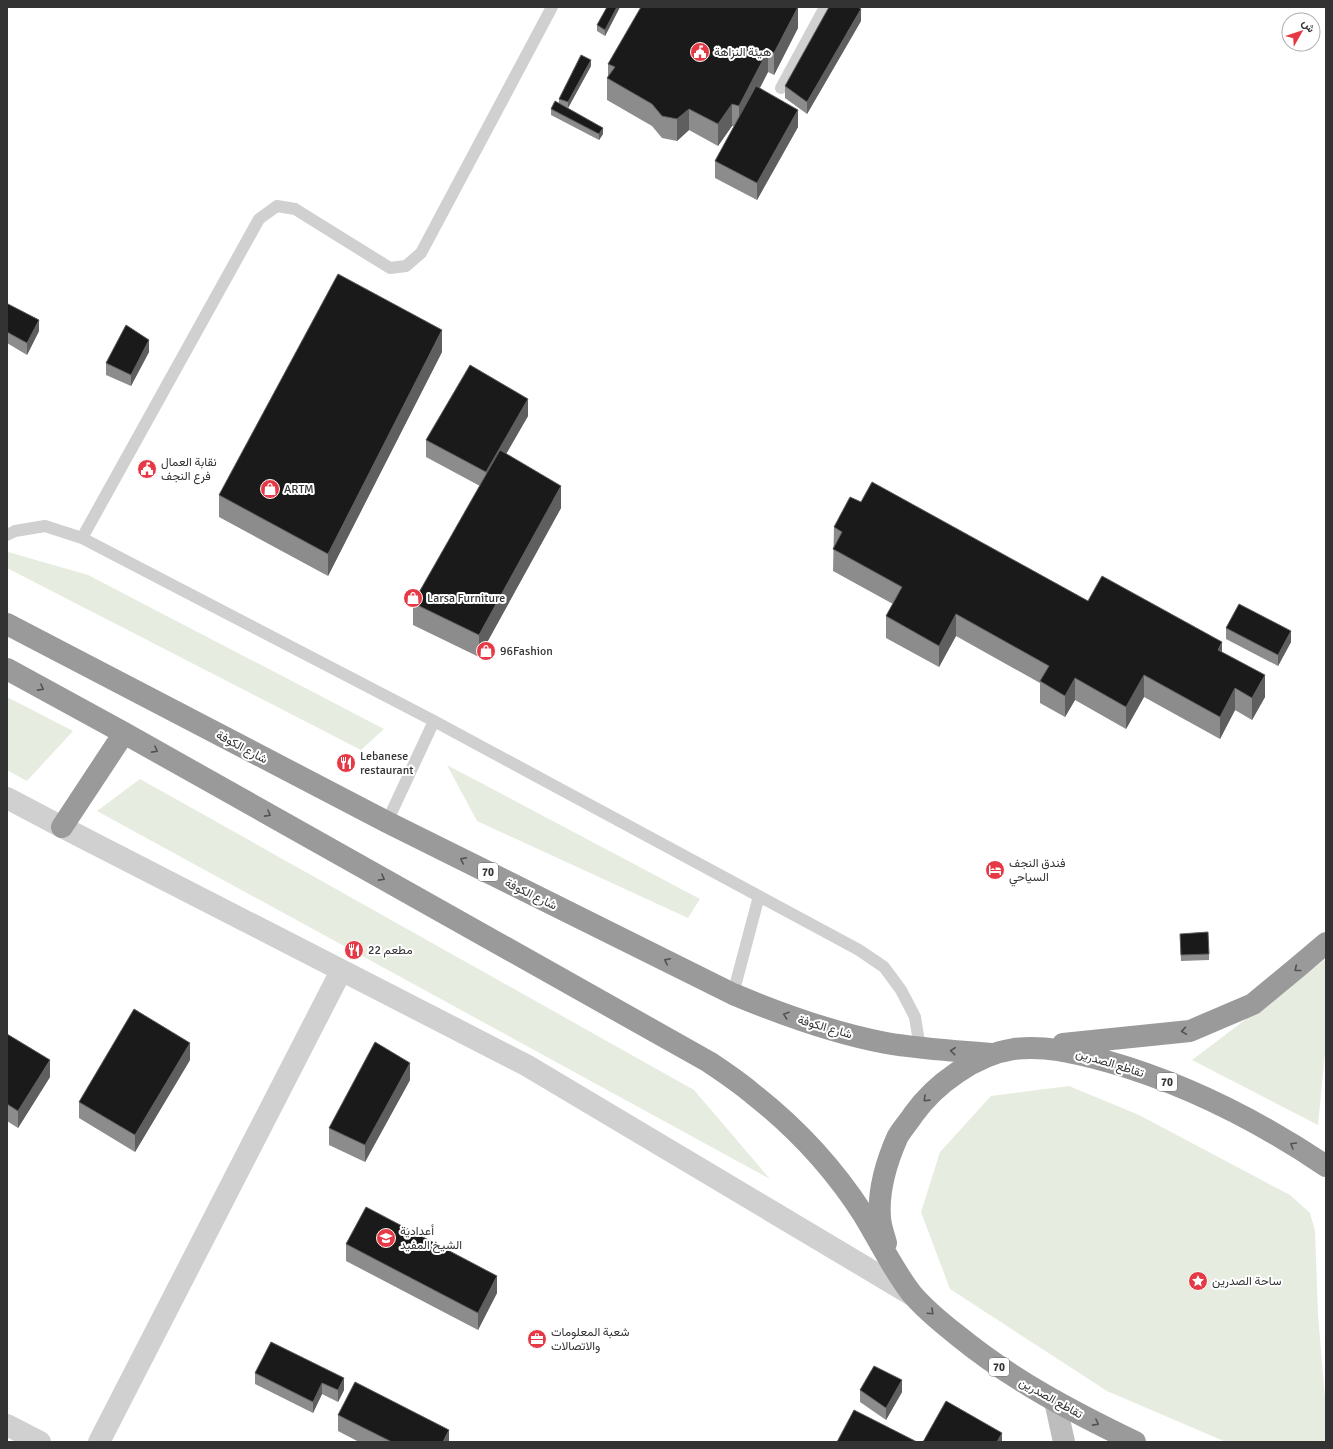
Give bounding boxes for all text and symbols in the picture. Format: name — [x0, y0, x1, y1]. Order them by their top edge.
north arrow — [1281, 12, 1321, 52]
text: ش — [1299, 17, 1318, 35]
public building icon: هيئة النزاهة — [689, 41, 711, 63]
place label: هيئة النزاهة — [714, 45, 771, 60]
place label: نقابة العمال فرع النجف — [161, 455, 217, 485]
public building icon: نقابة العمال فرع النجف — [136, 458, 158, 480]
shop icon: ARTM — [259, 478, 281, 500]
place label: ARTM — [284, 482, 314, 497]
shop icon: Larsa Furniture — [402, 587, 424, 609]
place label: Larsa Furniture — [427, 591, 505, 606]
shop icon: 96Fashion — [475, 640, 497, 662]
place label: 96Fashion — [500, 644, 553, 659]
one-way arrow — [37, 683, 44, 690]
street label: شارع الكوفة — [213, 728, 270, 768]
one-way arrow — [151, 746, 158, 753]
place label: Lebanese restaurant — [360, 749, 413, 778]
restaurant icon: Lebanese restaurant — [335, 752, 357, 774]
one-way arrow — [264, 809, 272, 817]
place label: فندق النجف السياحي — [1009, 856, 1065, 887]
one-way arrow — [460, 857, 468, 865]
hotel icon: فندق النجف السياحي — [984, 859, 1006, 881]
road number: 70 — [478, 863, 498, 881]
one-way arrow — [378, 873, 385, 880]
street label: شارع الكوفة — [502, 875, 559, 914]
restaurant icon: مطعم 22 — [343, 939, 365, 961]
place label: مطعم 22 — [368, 943, 413, 958]
one-way arrow — [664, 959, 672, 966]
one-way arrow — [1294, 964, 1301, 971]
one-way arrow — [782, 1012, 789, 1020]
street label: شارع الكوفة — [796, 1013, 854, 1043]
one-way arrow — [1181, 1026, 1187, 1035]
street label: تقاطع الصدرين — [1074, 1046, 1146, 1082]
one-way arrow — [950, 1047, 956, 1056]
road number: 70 — [1157, 1073, 1177, 1091]
one-way arrow — [923, 1095, 931, 1102]
one-way arrow — [1290, 1142, 1298, 1149]
place label: أعدادية الشيخ المفيد — [400, 1224, 462, 1254]
school or university icon: أعدادية الشيخ المفيد — [375, 1227, 397, 1249]
place icon: ساحة الصدرين — [1187, 1270, 1209, 1292]
place label: ساحة الصدرين — [1212, 1274, 1281, 1289]
one-way arrow — [926, 1307, 934, 1315]
place label: شعبة المعلومات والاتصالات — [551, 1325, 630, 1354]
office icon: شعبة المعلومات والاتصالات — [526, 1328, 548, 1350]
road number: 70 — [989, 1358, 1009, 1376]
street label: تقاطع الصدرين — [1016, 1375, 1085, 1423]
one-way arrow — [1092, 1418, 1100, 1426]

